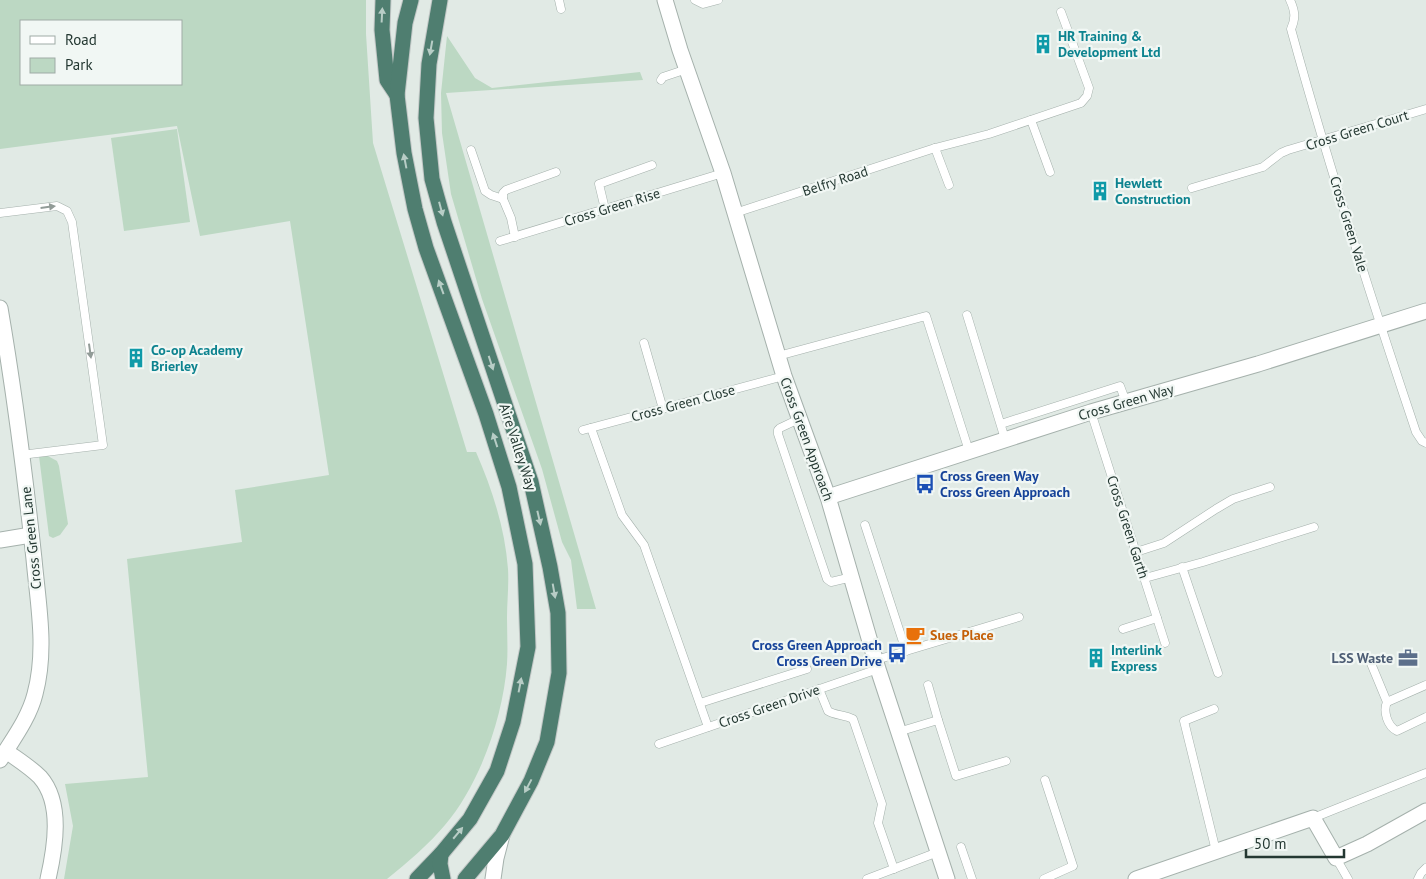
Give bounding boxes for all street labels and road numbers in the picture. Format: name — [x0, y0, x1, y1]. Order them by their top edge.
street label: Cross Green Court — [1303, 106, 1411, 154]
street label: Belfry Road — [800, 162, 870, 200]
street label: Cross Green Vale — [1326, 174, 1372, 274]
street label: Cross Green Rise — [562, 184, 662, 230]
street label: Cross Green Approach — [776, 375, 838, 503]
street label: Cross Green Close — [629, 380, 737, 426]
street label: Cross Green Way — [1076, 380, 1176, 424]
street label: Aire Valley Way — [495, 401, 541, 493]
street label: Cross Green Garth — [1103, 473, 1153, 581]
street label: Cross Green Lane — [17, 486, 45, 590]
street label: Cross Green Drive — [716, 680, 822, 732]

